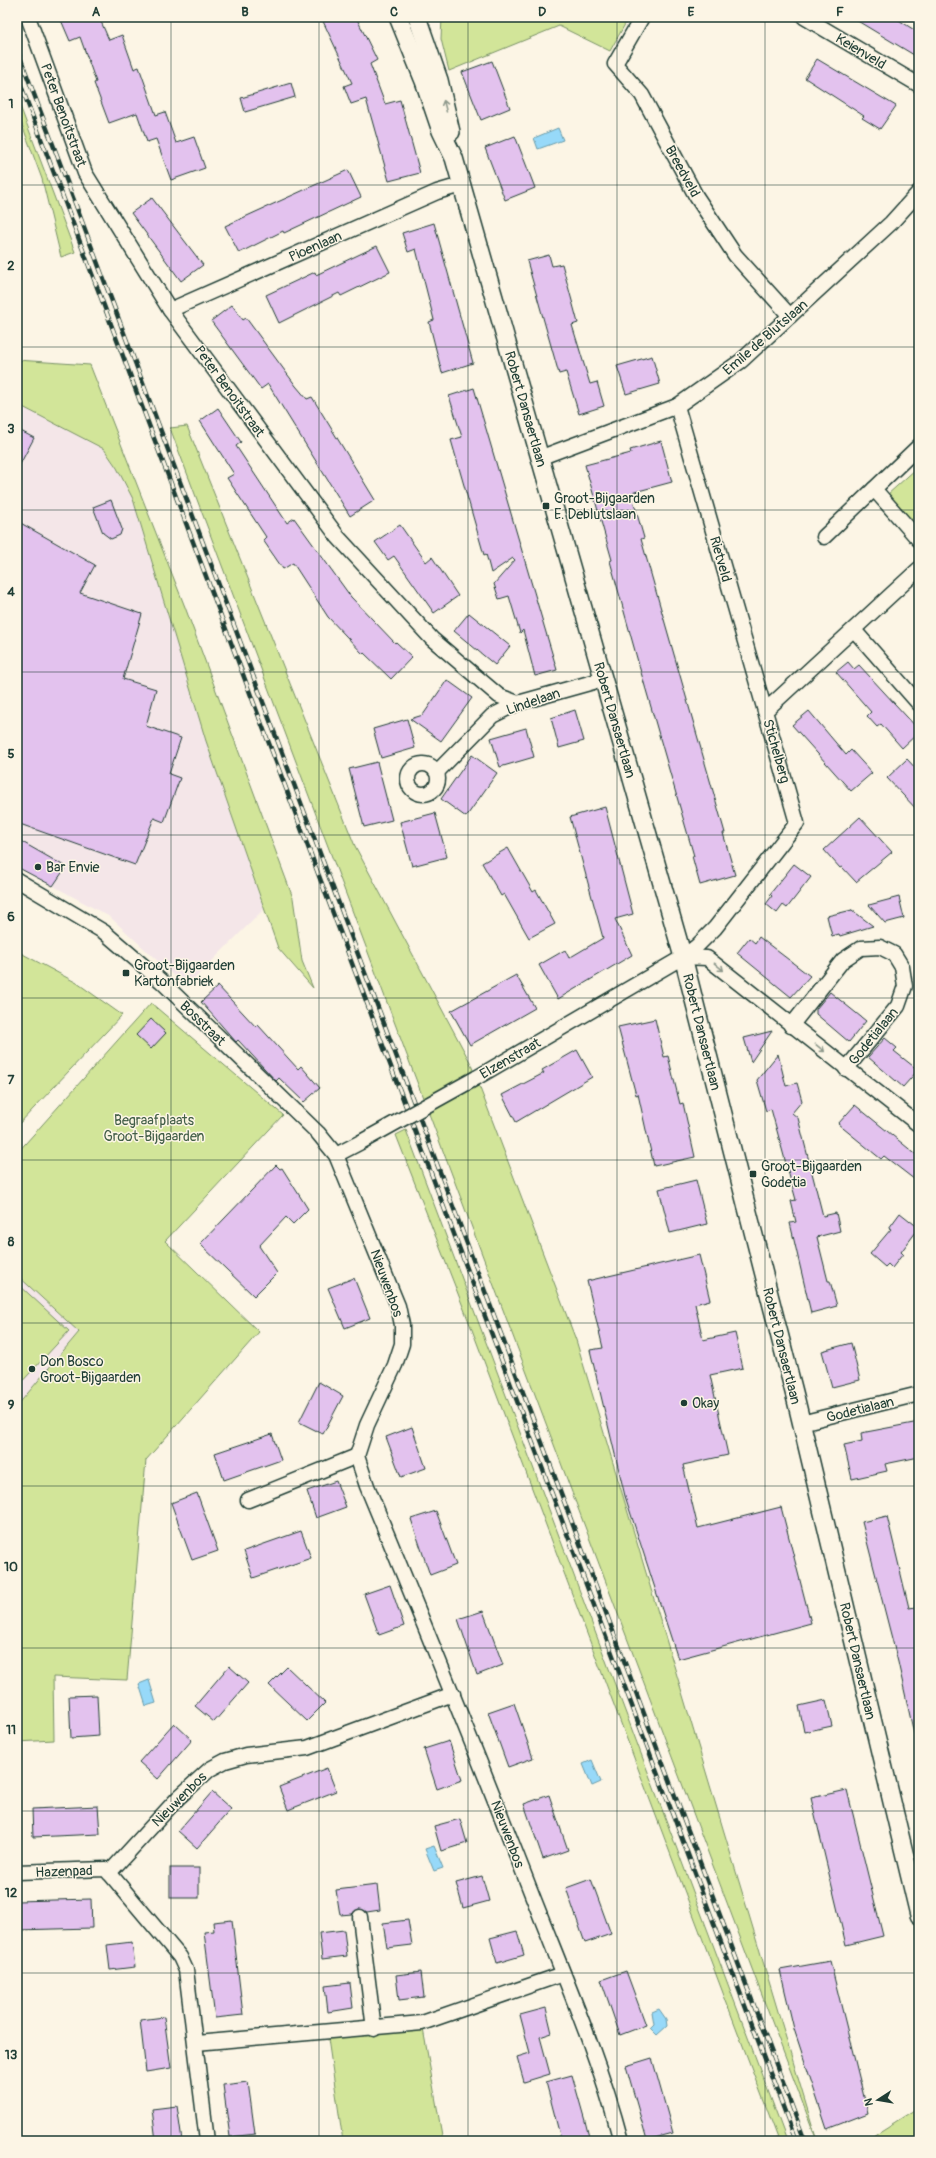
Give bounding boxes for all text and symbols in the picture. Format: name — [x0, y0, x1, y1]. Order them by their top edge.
text: A — [92, 4, 101, 20]
text: B — [241, 4, 249, 20]
text: C — [390, 4, 398, 20]
text: D — [538, 4, 546, 20]
text: E — [688, 4, 695, 20]
text: F — [836, 4, 844, 20]
street label: Keienveld — [832, 30, 889, 73]
street label: Peter Benoitstraat — [37, 61, 90, 170]
text: 1 — [8, 96, 14, 112]
one-way arrow — [441, 100, 449, 113]
street label: Breedveld — [661, 142, 704, 200]
street label: Pioenlaan — [286, 227, 344, 266]
text: 2 — [7, 258, 15, 274]
street label: Emile de Blutslaan — [720, 296, 811, 379]
street label: Peter Benoitstraat — [191, 342, 269, 441]
street label: Robert Dansaertlaan — [501, 349, 550, 469]
text: 3 — [7, 421, 15, 437]
place label: Groot-Bijgaarden E. Deblutslaan — [554, 490, 655, 523]
marker: Groot-Bijgaarden E. Deblutslaan — [541, 501, 551, 511]
street label: Rietveld — [706, 534, 735, 584]
text: 4 — [7, 584, 15, 600]
street label: Robert Dansaertlaan — [590, 660, 639, 780]
street label: Lindelaan — [504, 684, 562, 719]
street label: Stichelberg — [759, 717, 794, 785]
text: 5 — [7, 746, 15, 762]
place label: Bar Envie — [46, 859, 99, 876]
marker: Bar Envie — [33, 862, 43, 872]
text: 6 — [7, 909, 15, 925]
place label: Groot-Bijgaarden Kartonfabriek — [134, 957, 235, 990]
one-way arrow — [713, 963, 724, 972]
marker: Groot-Bijgaarden Kartonfabriek — [121, 968, 131, 978]
street label: Robert Dansaertlaan — [679, 972, 724, 1092]
street label: Bosstraat — [176, 998, 229, 1049]
street label: Godetialaan — [845, 1004, 902, 1069]
street label: Elzenstraat — [477, 1034, 544, 1083]
one-way arrow — [815, 1044, 826, 1053]
text: 7 — [8, 1072, 15, 1088]
park label: Begraafplaats Groot-Bijgaarden — [104, 1112, 205, 1145]
place label: Groot-Bijgaarden Godetia — [761, 1158, 862, 1191]
marker: Groot-Bijgaarden Godetia — [748, 1169, 758, 1179]
text: 8 — [8, 1234, 15, 1250]
street label: Nieuwenbos — [366, 1247, 407, 1320]
street label: Robert Dansaertlaan — [759, 1286, 804, 1406]
place label: Don Bosco Groot-Bijgaarden — [40, 1353, 141, 1386]
marker: Don Bosco Groot-Bijgaarden — [27, 1364, 37, 1374]
street label: Godetialaan — [824, 1393, 896, 1426]
place label: Okay — [692, 1395, 719, 1412]
text: 9 — [8, 1397, 15, 1413]
marker: Okay — [679, 1398, 689, 1408]
text: 10 — [4, 1559, 18, 1575]
street label: Robert Dansaertlaan — [836, 1601, 879, 1721]
text: 11 — [6, 1722, 16, 1738]
street label: Nieuwenbos — [148, 1768, 211, 1830]
street label: Nieuwenbos — [487, 1798, 528, 1871]
street label: Hazenpad — [35, 1862, 93, 1881]
text: 12 — [5, 1885, 17, 1901]
text: 13 — [5, 2047, 17, 2063]
north arrow — [858, 2080, 898, 2120]
text: N — [861, 2096, 876, 2107]

